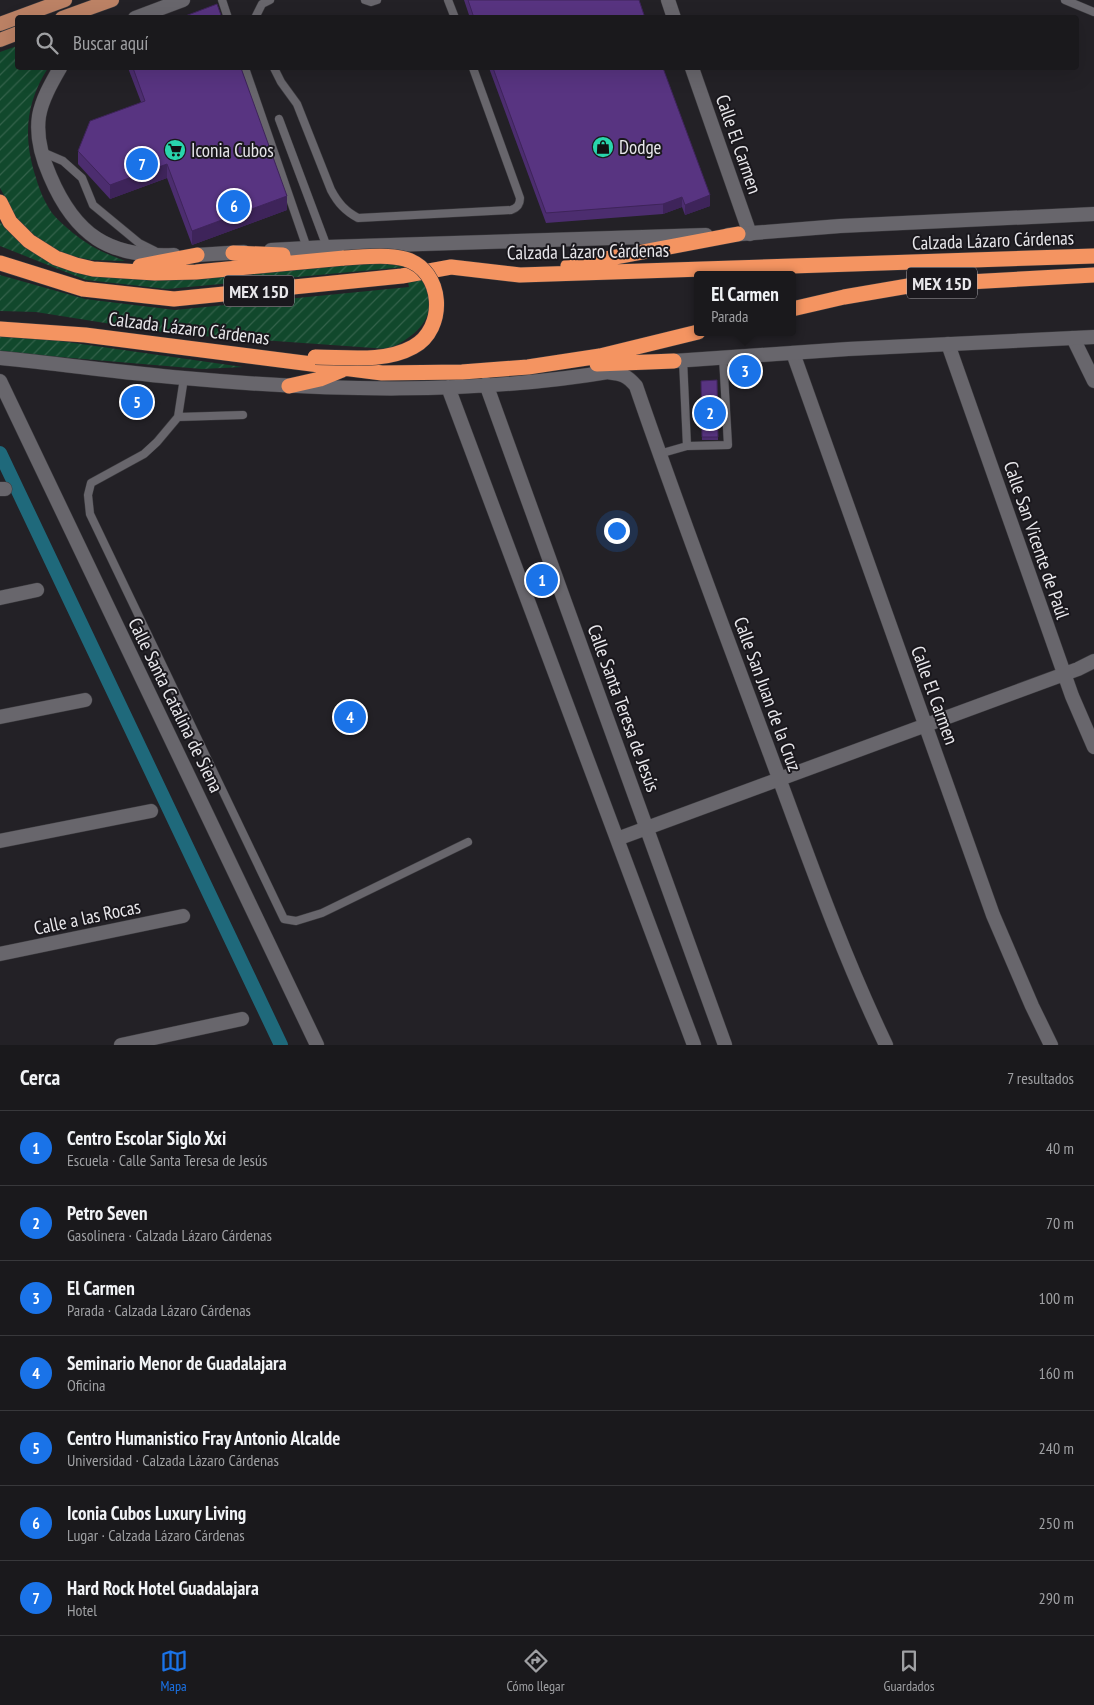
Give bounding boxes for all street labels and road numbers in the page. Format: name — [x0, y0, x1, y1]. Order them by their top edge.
street label: Calle El Carmen — [711, 91, 767, 197]
street label: Calzada Lázaro Cárdenas — [912, 225, 1074, 255]
street label: Calzada Lázaro Cárdenas — [507, 238, 669, 264]
road number: MEX 15D — [907, 268, 977, 298]
road number: MEX 15D — [224, 276, 294, 306]
street label: Calzada Lázaro Cárdenas — [107, 306, 271, 350]
street label: Calle San Vicente de Paúl — [999, 458, 1075, 623]
street label: Calle Santa Catalina de Siena — [123, 614, 229, 796]
street label: Calle San Juan de la Cruz — [729, 614, 807, 775]
street label: Calle Santa Teresa de Jesús — [583, 621, 665, 795]
street label: Calle El Carmen — [906, 642, 964, 748]
street label: Calle a las Rocas — [32, 894, 142, 940]

